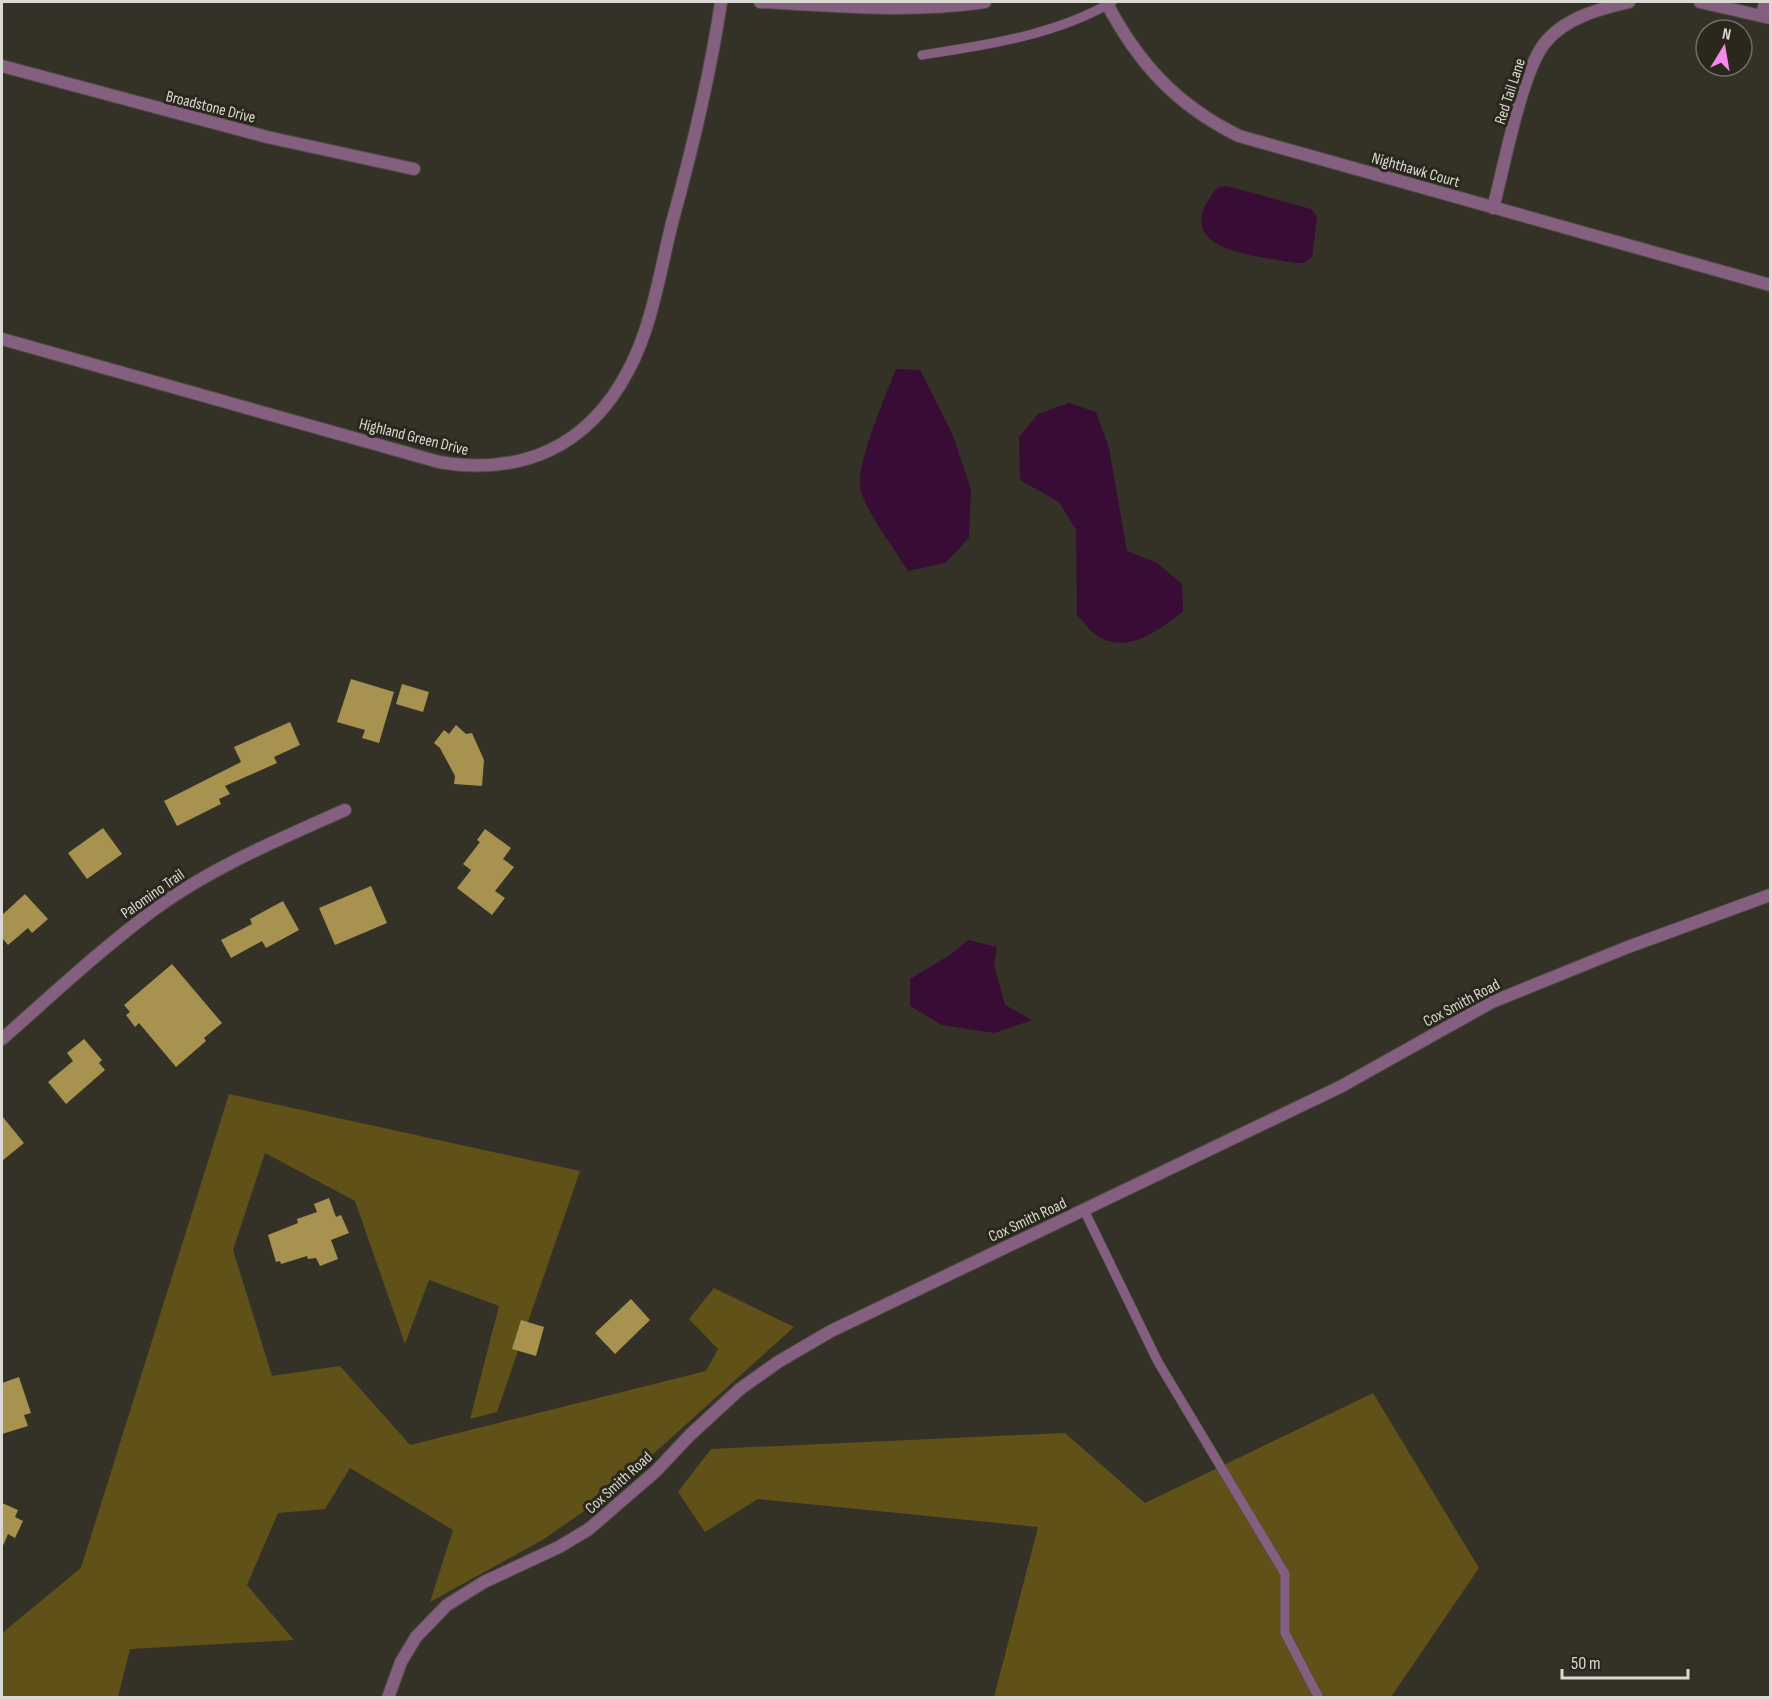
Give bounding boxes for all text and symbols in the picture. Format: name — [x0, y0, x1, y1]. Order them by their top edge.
north arrow — [1694, 18, 1754, 78]
text: N — [1721, 25, 1733, 45]
street label: Red Tail Lane — [1491, 56, 1530, 127]
street label: Broadstone Drive — [164, 87, 257, 128]
street label: Nighthawk Court — [1369, 149, 1462, 192]
street label: Highland Green Drive — [357, 415, 470, 460]
street label: Palomino Trail — [117, 865, 188, 923]
street label: Cox Smith Road — [1420, 975, 1503, 1031]
street label: Cox Smith Road — [986, 1194, 1070, 1247]
street label: Cox Smith Road — [582, 1448, 656, 1518]
scale bar — [1562, 1642, 1688, 1680]
text: 50 m — [1571, 1653, 1601, 1674]

